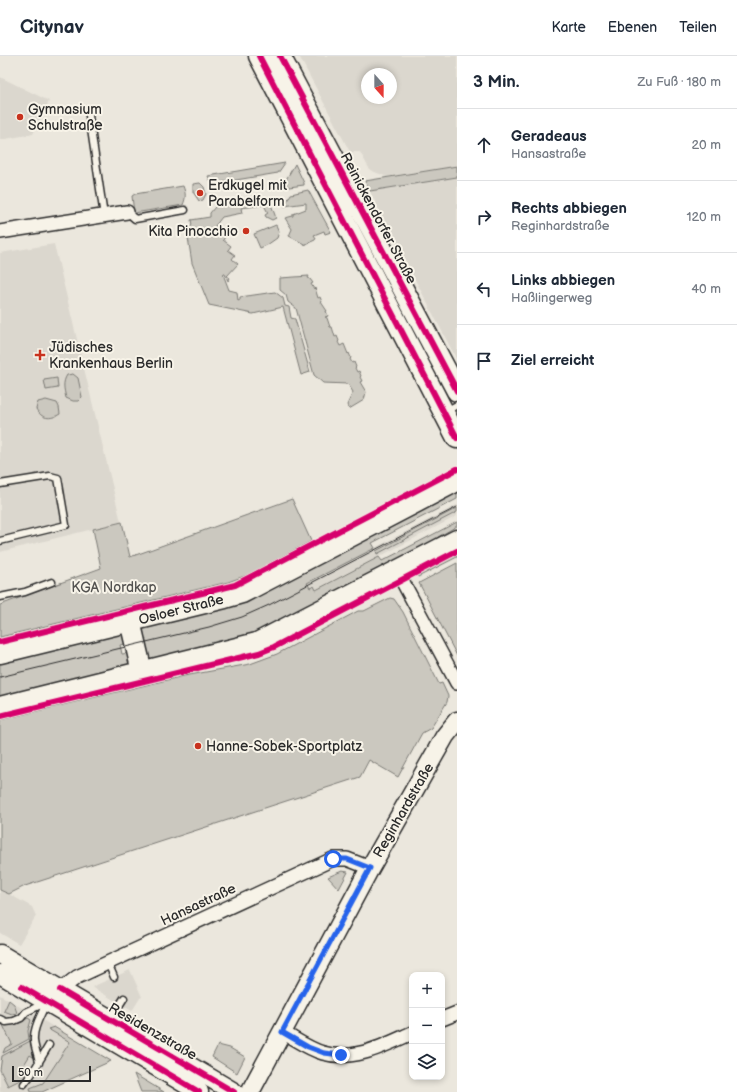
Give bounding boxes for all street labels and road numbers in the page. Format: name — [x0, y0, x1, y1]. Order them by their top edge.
street label: Reinickendorfer Straße — [337, 150, 420, 287]
street label: Osloer Straße — [137, 591, 225, 628]
street label: Reginhardstraße — [370, 760, 437, 860]
street label: Hansastraße — [158, 880, 238, 929]
street label: Residenzstraße — [105, 999, 200, 1064]

